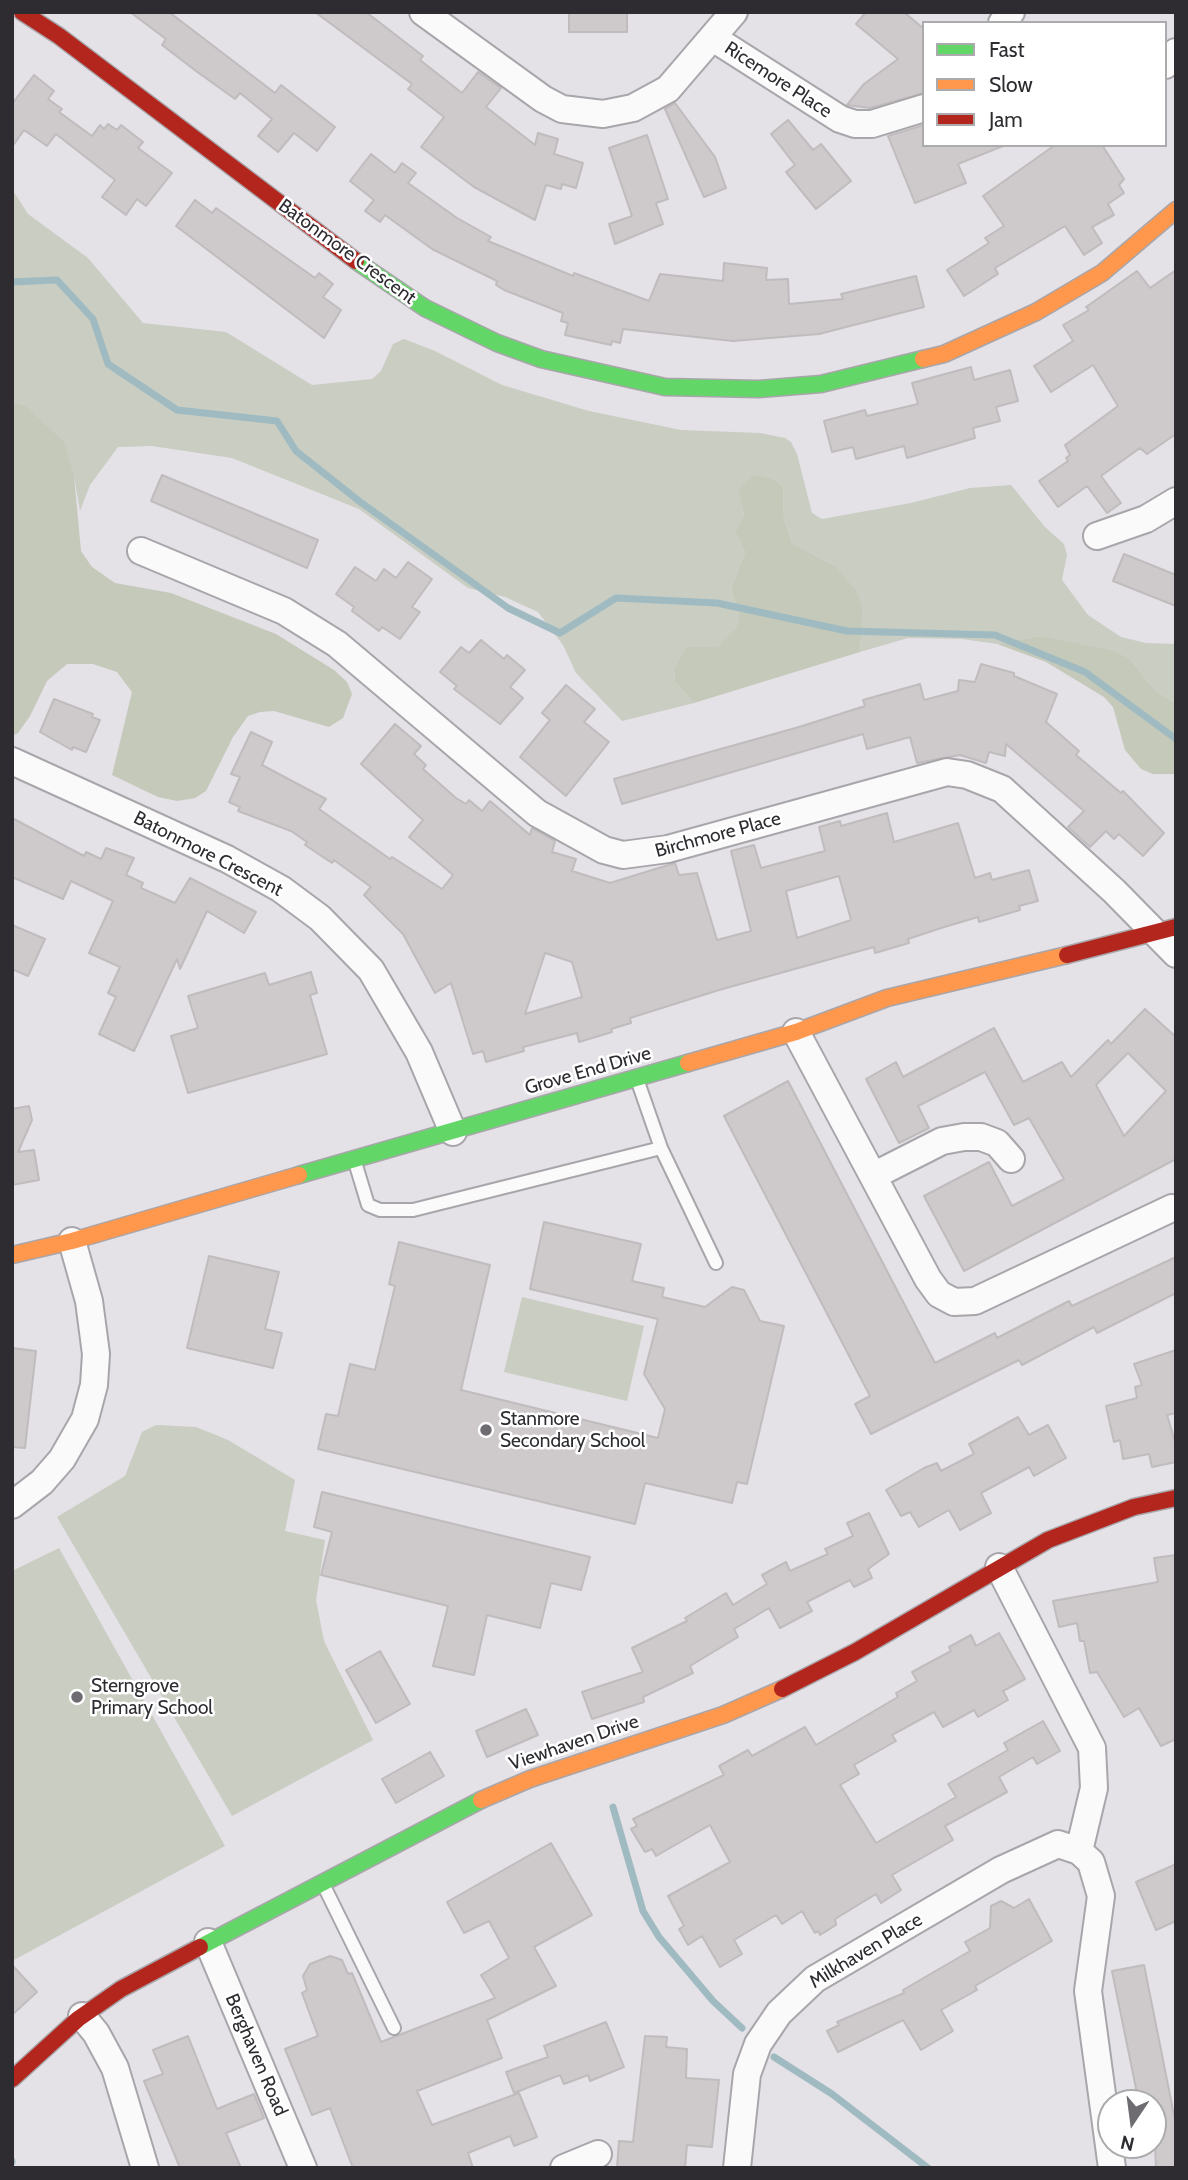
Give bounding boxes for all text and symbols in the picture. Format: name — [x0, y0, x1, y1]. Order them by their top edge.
legend — [922, 21, 1167, 147]
street label: Ricemore Place — [720, 37, 836, 123]
text: Fast — [989, 37, 1025, 62]
text: Slow — [989, 72, 1033, 97]
text: Jam — [989, 107, 1023, 132]
street label: Batonmore Crescent — [274, 194, 420, 310]
street label: Batonmore Crescent — [130, 806, 286, 902]
street label: Birchmore Place — [653, 807, 783, 863]
street label: Grove End Drive — [522, 1042, 654, 1100]
place label: Stanmore Secondary School — [500, 1408, 645, 1452]
marker: Stanmore Secondary School — [478, 1422, 494, 1438]
place label: Sterngrove Primary School — [91, 1675, 213, 1719]
marker: Sterngrove Primary School — [69, 1689, 85, 1705]
street label: Viewhaven Drive — [506, 1710, 642, 1776]
street label: Milkhaven Place — [805, 1908, 927, 1994]
street label: Berghaven Road — [220, 1990, 292, 2120]
north arrow — [1097, 2089, 1167, 2159]
text: N — [1118, 2130, 1137, 2156]

